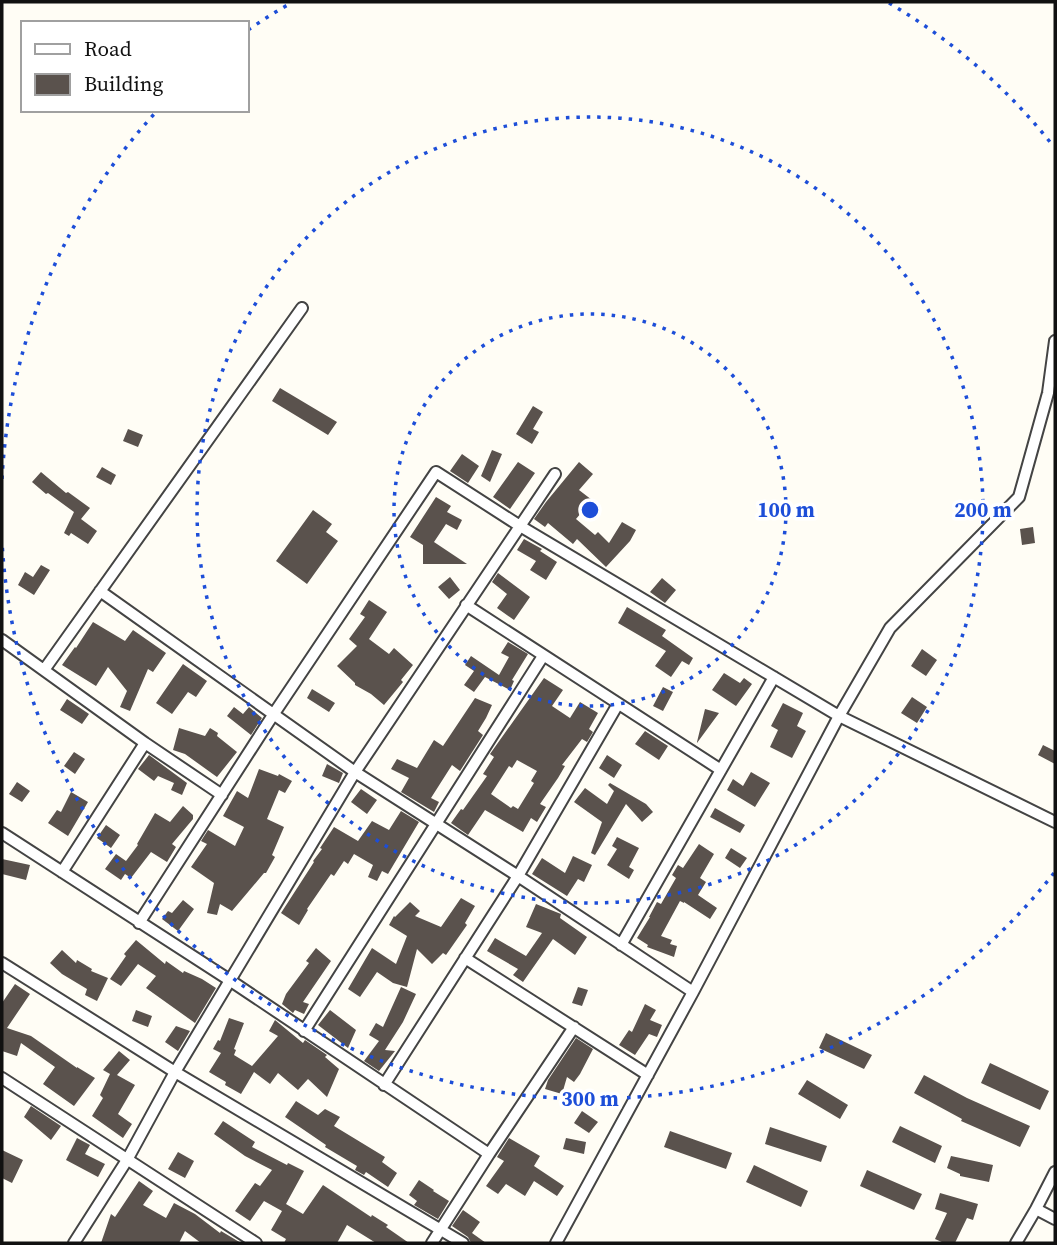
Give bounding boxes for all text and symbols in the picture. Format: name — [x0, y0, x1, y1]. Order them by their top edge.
legend — [21, 21, 248, 112]
text: Road — [84, 34, 132, 63]
text: Building — [84, 69, 163, 98]
text: 100 m — [757, 495, 815, 524]
text: 200 m — [954, 495, 1012, 524]
centre of rings — [578, 498, 602, 522]
text: 300 m — [561, 1084, 619, 1113]

